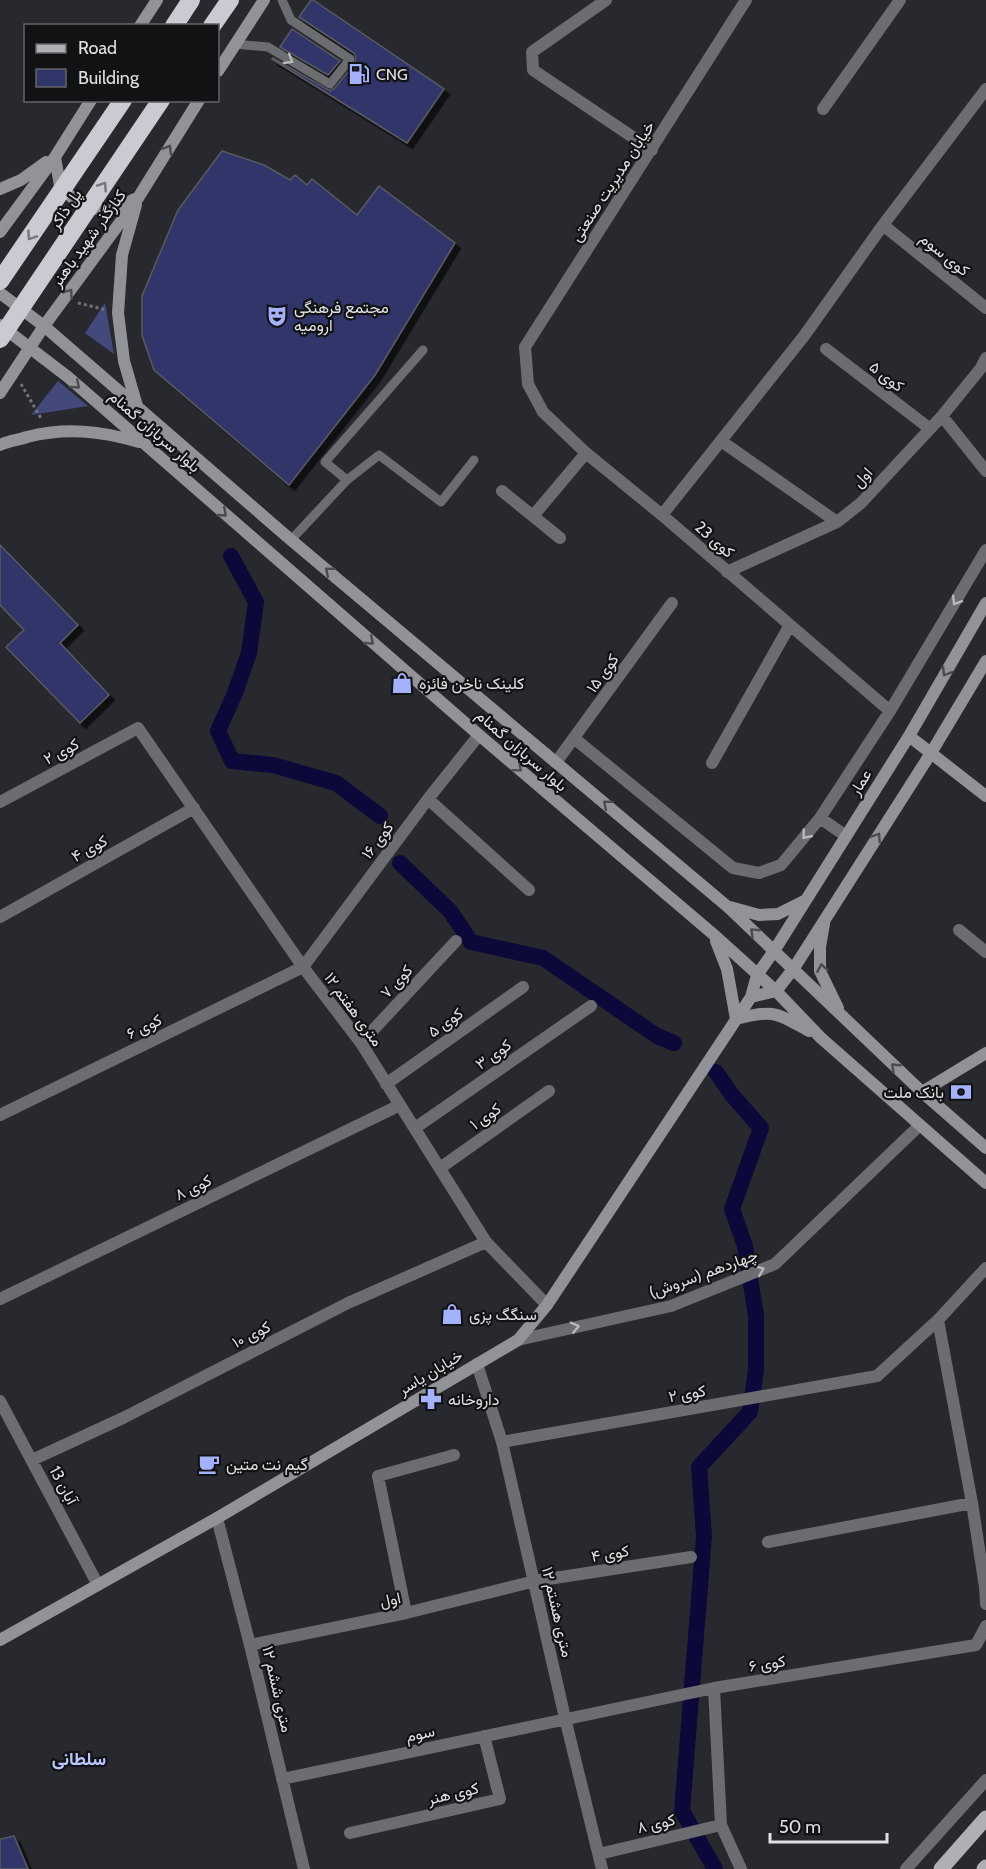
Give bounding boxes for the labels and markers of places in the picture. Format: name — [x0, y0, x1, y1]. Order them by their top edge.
fuel station icon: CNG — [347, 62, 371, 86]
place label: CNG — [376, 65, 408, 84]
place label: مجتمع فرهنگی ارومیه — [294, 298, 389, 336]
theatre icon: مجتمع فرهنگی ارومیه — [265, 304, 289, 328]
shop icon: کلینک ناخن فائزه — [390, 671, 414, 695]
place label: کلینک ناخن فائزه — [419, 674, 524, 694]
bank icon: بانک ملت — [949, 1080, 973, 1104]
place label: بانک ملت — [883, 1083, 944, 1102]
shop icon: سنگگ پزی — [440, 1302, 464, 1326]
place label: سنگگ پزی — [469, 1305, 537, 1326]
pharmacy icon: داروخانه — [419, 1387, 443, 1411]
place label: داروخانه — [448, 1390, 499, 1410]
cafe icon: گیم نت متین — [197, 1452, 221, 1476]
place label: گیم نت متین — [226, 1455, 308, 1475]

